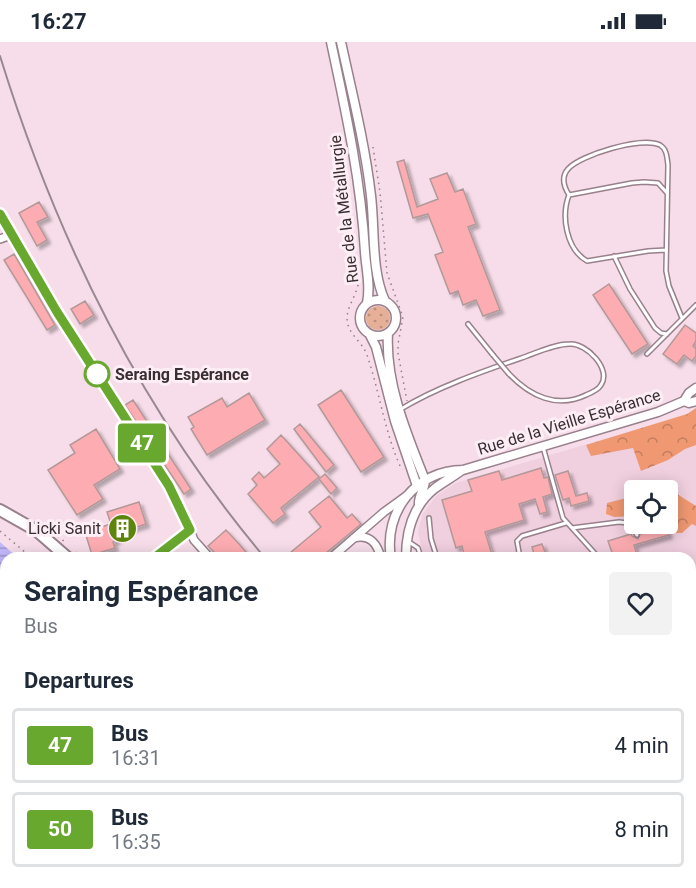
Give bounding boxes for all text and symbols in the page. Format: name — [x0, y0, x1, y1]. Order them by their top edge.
text: 16:27 — [30, 9, 87, 34]
street label: Rue de la Métallurgie — [326, 134, 362, 284]
marker: Seraing Espérance — [84, 361, 110, 387]
place label: Seraing Espérance — [115, 365, 249, 384]
street label: Rue de la Vieille Espérance — [475, 385, 663, 459]
line badge: 47 — [115, 424, 169, 462]
text: 47 — [130, 431, 154, 455]
map controls — [624, 480, 678, 534]
button: locate — [624, 480, 678, 534]
building icon: Licki Sanit — [106, 512, 138, 544]
place label: Licki Sanit — [28, 519, 101, 538]
button: heart — [609, 572, 672, 635]
text: Seraing Espérance — [24, 575, 258, 608]
text: Bus — [24, 614, 58, 638]
text: Departures — [24, 668, 134, 693]
text: Bus — [111, 721, 149, 746]
text: 47 — [48, 733, 72, 757]
text: 4 min — [614, 733, 669, 758]
text: 16:31 — [111, 746, 161, 770]
text: Bus — [111, 805, 149, 830]
text: 50 — [48, 817, 72, 841]
text: 8 min — [614, 817, 669, 842]
text: 16:35 — [111, 830, 161, 854]

